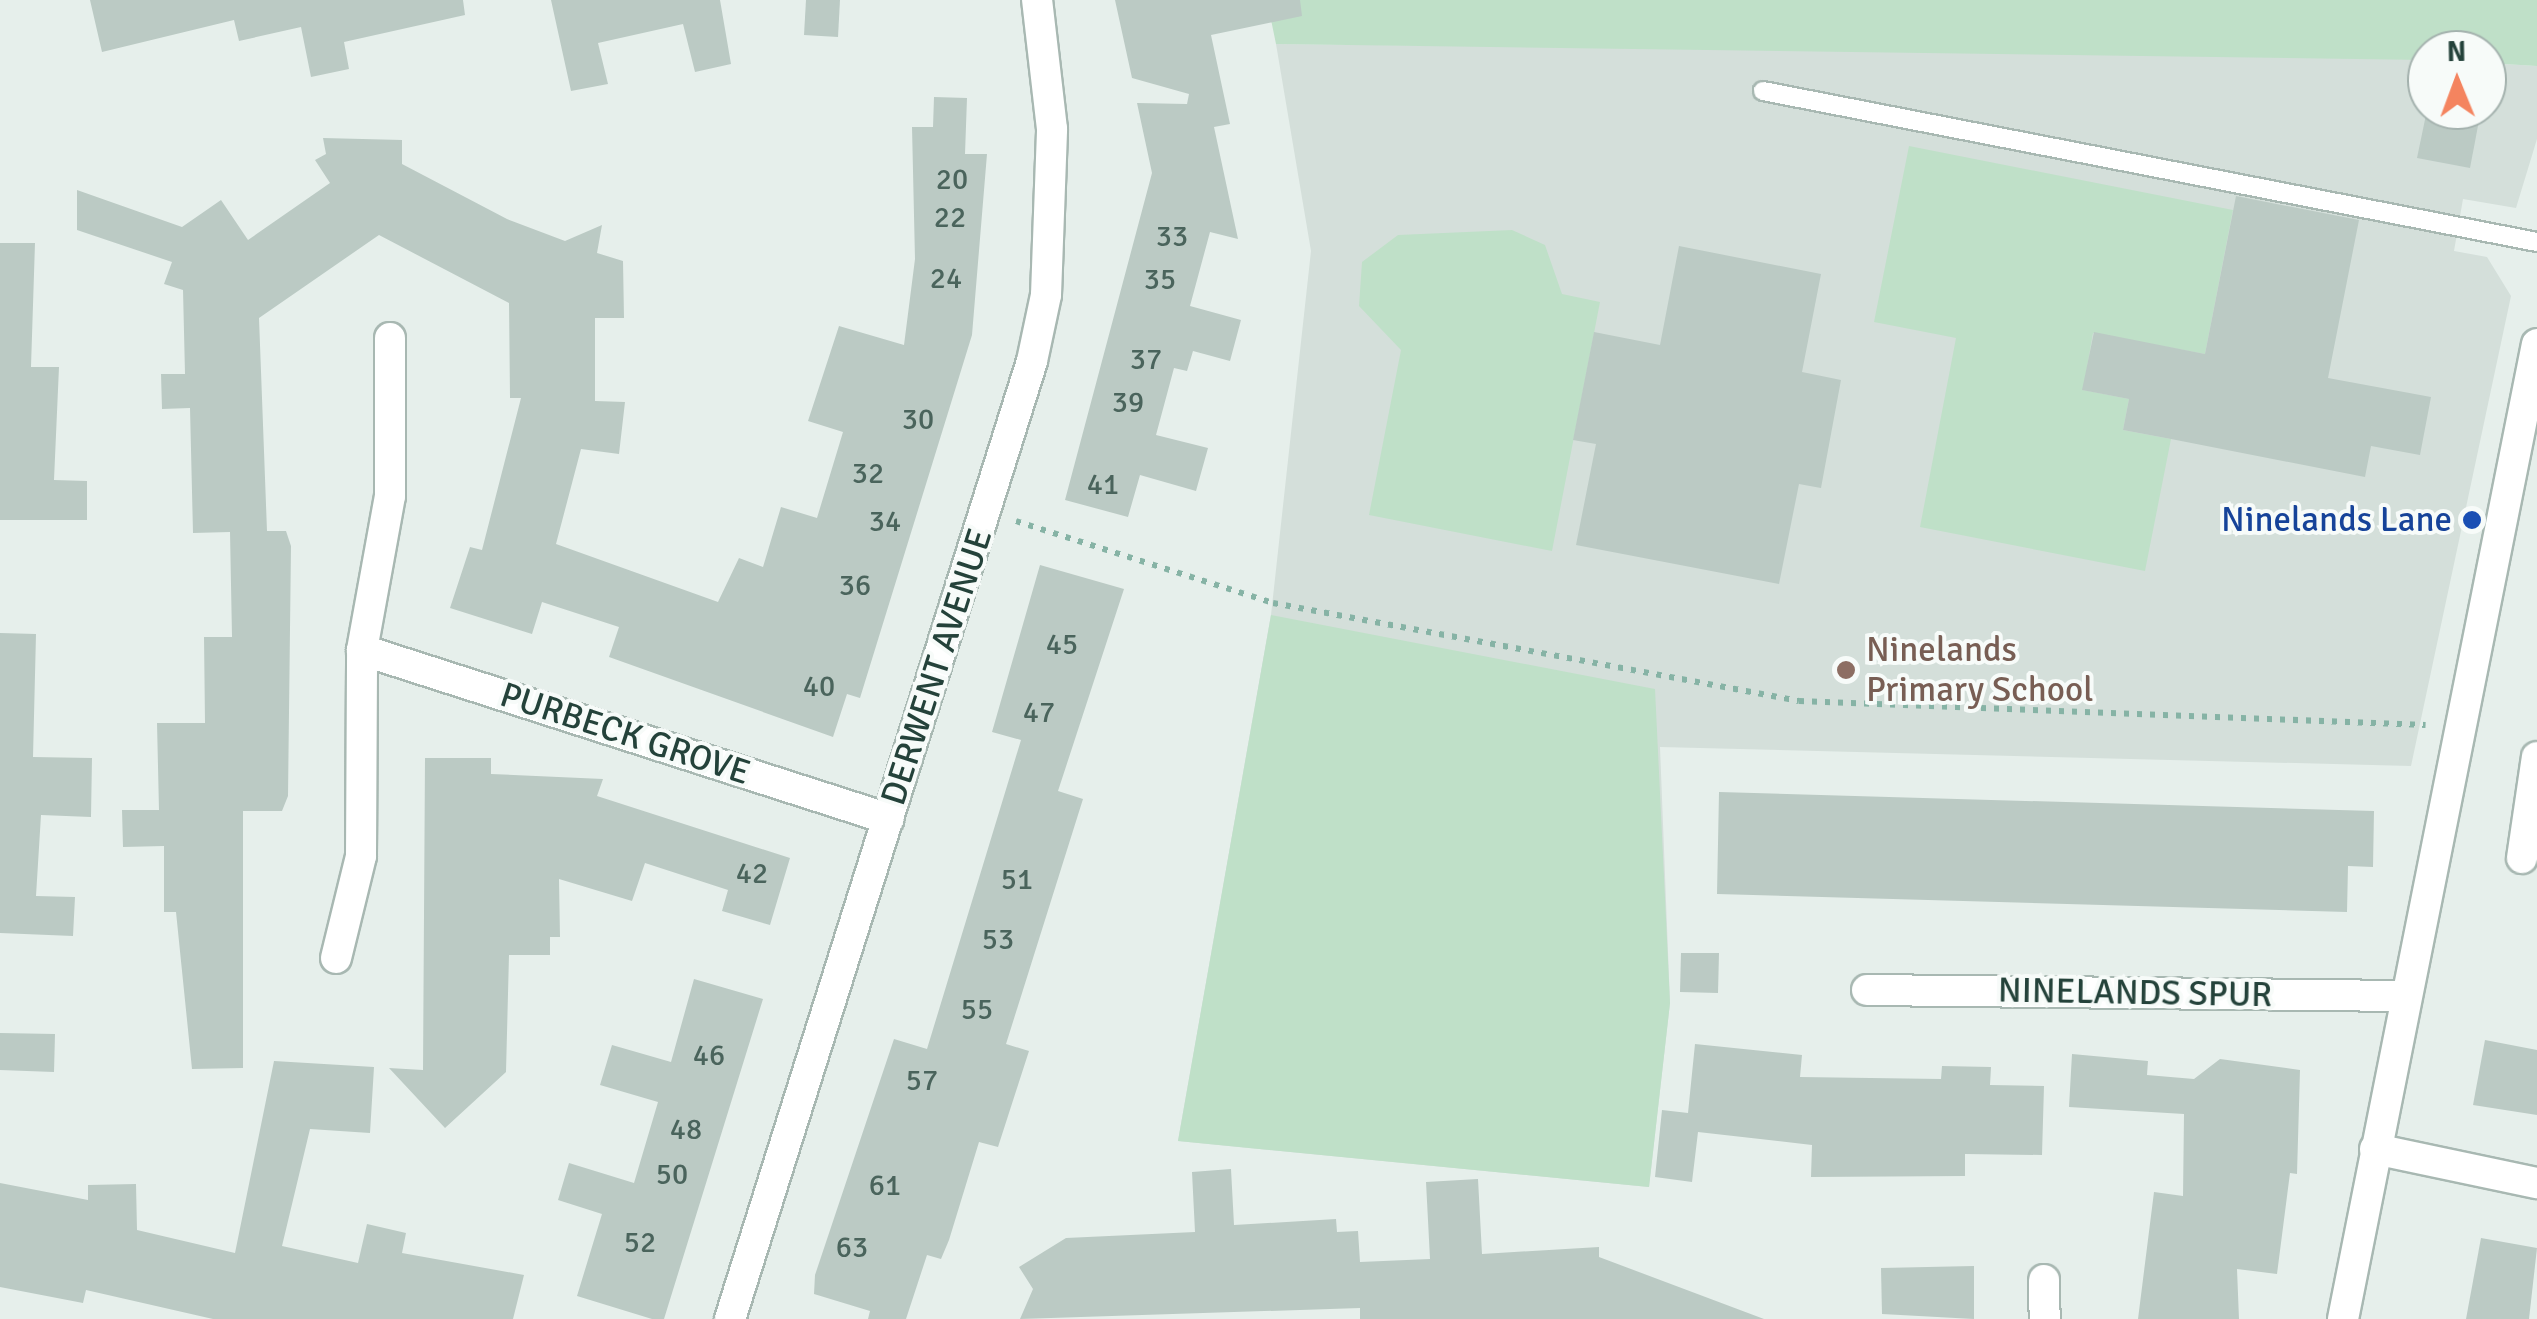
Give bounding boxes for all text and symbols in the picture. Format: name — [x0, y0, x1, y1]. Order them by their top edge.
north arrow — [2407, 30, 2507, 130]
text: N — [2446, 35, 2467, 69]
house number: 20 — [936, 162, 968, 198]
house number: 22 — [934, 200, 966, 236]
house number: 33 — [1156, 219, 1188, 255]
house number: 24 — [930, 261, 962, 297]
house number: 35 — [1144, 262, 1176, 298]
house number: 37 — [1130, 342, 1162, 378]
house number: 39 — [1112, 385, 1144, 421]
house number: 30 — [902, 402, 934, 438]
house number: 32 — [852, 456, 884, 492]
house number: 41 — [1087, 467, 1119, 503]
place label: Ninelands Lane — [2221, 499, 2452, 541]
house number: 34 — [869, 504, 901, 540]
marker: Ninelands Lane — [2461, 509, 2483, 531]
street label: DERWENT AVENUE — [873, 524, 1001, 810]
house number: 36 — [839, 568, 871, 604]
house number: 45 — [1046, 627, 1078, 663]
place label: Ninelands Primary School — [1866, 629, 2093, 711]
marker: Ninelands Primary School — [1835, 659, 1857, 681]
house number: 40 — [803, 669, 835, 705]
street label: PURBECK GROVE — [495, 674, 755, 794]
house number: 47 — [1023, 695, 1055, 731]
house number: 42 — [736, 856, 768, 892]
house number: 51 — [1001, 862, 1033, 898]
house number: 53 — [982, 922, 1014, 958]
street label: NINELANDS SPUR — [1997, 970, 2273, 1016]
house number: 55 — [961, 992, 993, 1028]
house number: 46 — [693, 1038, 725, 1074]
house number: 57 — [906, 1063, 938, 1099]
house number: 48 — [670, 1112, 702, 1148]
house number: 50 — [656, 1157, 688, 1193]
house number: 61 — [869, 1168, 901, 1204]
house number: 52 — [624, 1225, 656, 1261]
house number: 63 — [836, 1230, 868, 1266]

